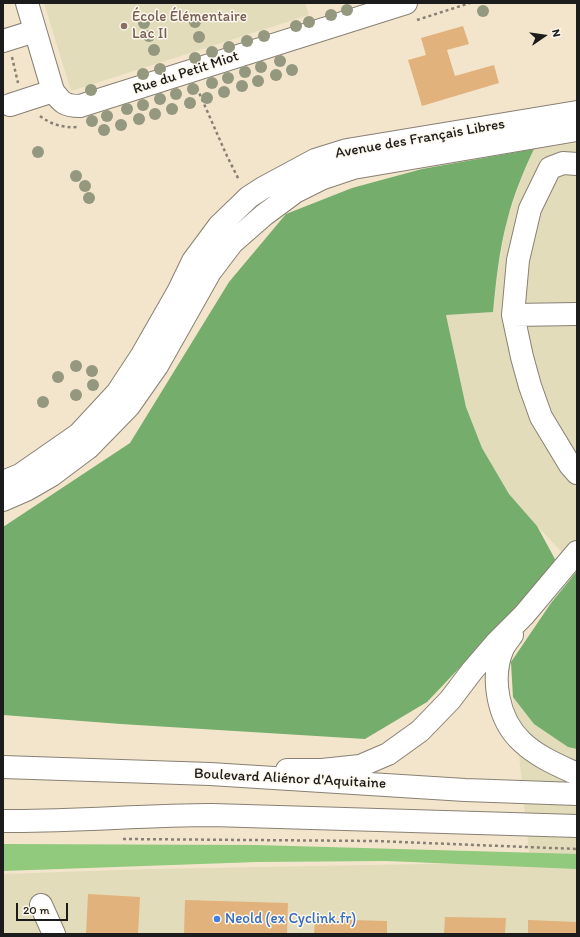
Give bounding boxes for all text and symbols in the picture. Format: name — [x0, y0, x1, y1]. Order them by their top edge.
place label: École Élémentaire Lac II — [132, 8, 247, 43]
north arrow — [524, 16, 564, 56]
marker: École Élémentaire Lac II — [119, 21, 129, 31]
text: N — [549, 28, 563, 38]
street label: Rue du Petit Miot — [131, 47, 241, 99]
street label: Avenue des Français Libres — [334, 115, 506, 163]
street label: Boulevard Aliénor d'Aquitaine — [193, 765, 387, 793]
scale bar — [18, 895, 70, 921]
text: 20 m — [23, 903, 50, 917]
place label: Neold (ex Cyclink.fr) — [225, 910, 356, 928]
marker: Neold (ex Cyclink.fr) — [212, 914, 222, 924]

